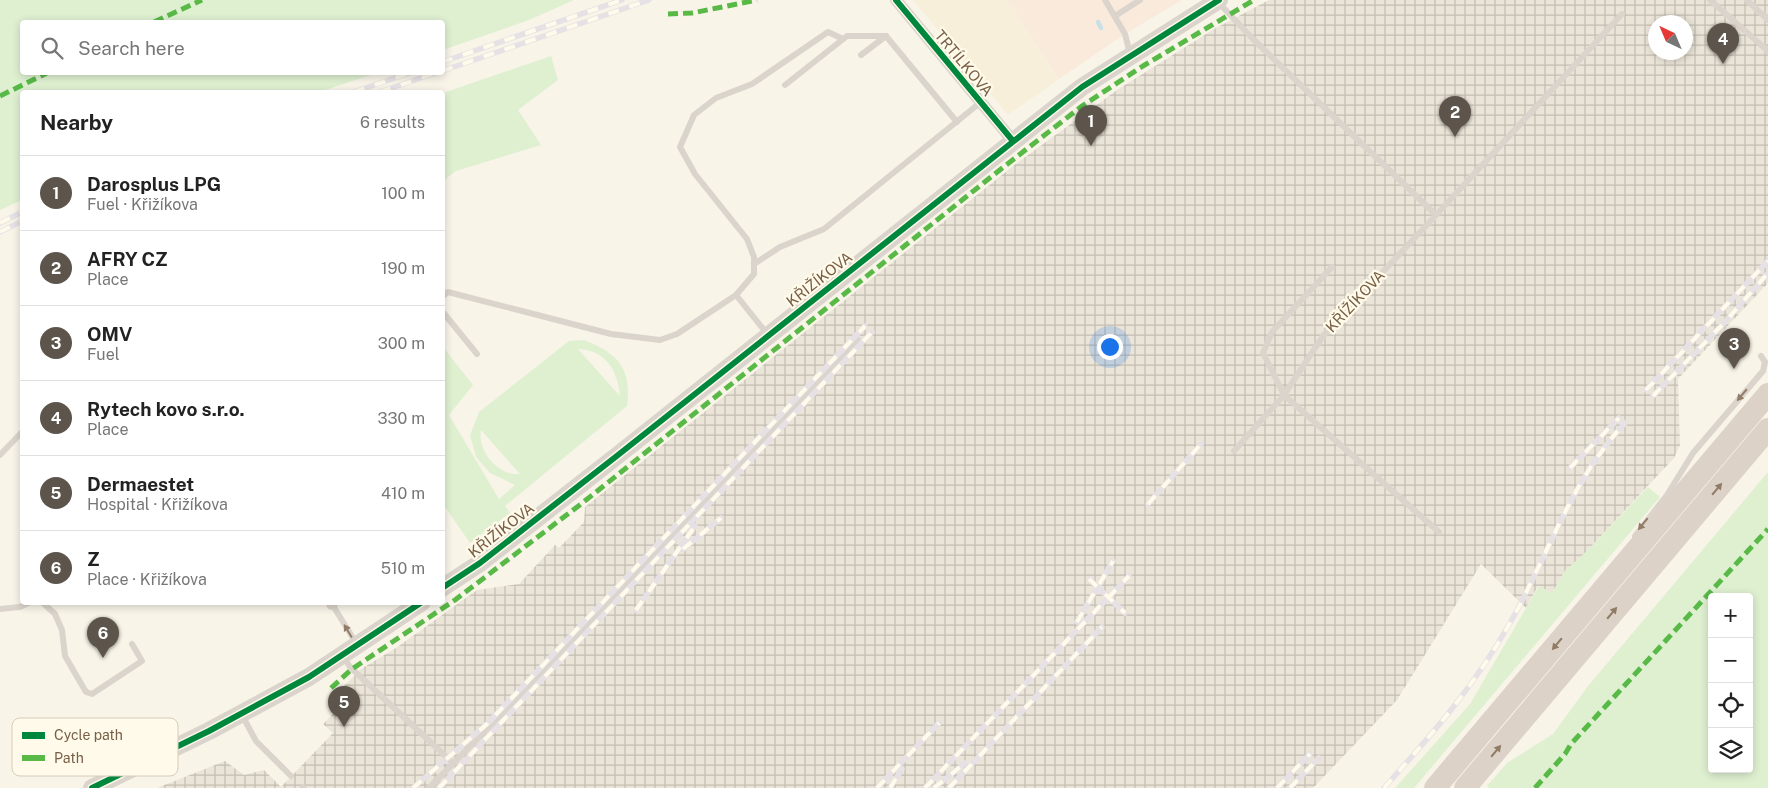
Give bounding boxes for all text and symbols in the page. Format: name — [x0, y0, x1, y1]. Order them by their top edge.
north arrow — [1648, 15, 1693, 60]
search box — [20, 20, 445, 75]
pin: 4 — [1707, 23, 1739, 64]
street label: TRTÍLKOVA — [932, 27, 997, 100]
icon: search — [38, 34, 66, 62]
text: Search here — [78, 37, 185, 59]
pin: 2 — [1439, 96, 1471, 137]
pin: 1 — [1075, 105, 1107, 146]
text: Nearby — [40, 110, 113, 135]
text: 6 results — [360, 113, 425, 132]
text: Darosplus LPG — [87, 173, 221, 195]
text: 1 — [53, 184, 59, 203]
text: 100 m — [381, 184, 425, 203]
text: Fuel · Křižíkova — [87, 195, 198, 214]
text: AFRY CZ — [87, 248, 168, 270]
street label: KŘIŽÍKOVA — [783, 248, 855, 310]
text: 2 — [51, 259, 61, 278]
text: 190 m — [381, 259, 425, 278]
street label: KŘÍŽÍKOVA — [1322, 266, 1388, 335]
text: Place — [87, 270, 129, 289]
text: OMV — [87, 323, 132, 345]
pin: 3 — [1718, 328, 1750, 369]
text: 3 — [51, 334, 61, 353]
text: 300 m — [378, 334, 425, 353]
your location — [1097, 334, 1123, 360]
text: Fuel — [87, 345, 120, 364]
one-way arrow — [1736, 389, 1748, 401]
text: Rytech kovo s.r.o. — [87, 398, 245, 420]
text: 4 — [51, 409, 61, 428]
text: 330 m — [378, 409, 425, 428]
text: Place — [87, 420, 129, 439]
text: Dermaestet — [87, 473, 194, 495]
text: 5 — [51, 484, 61, 503]
text: 410 m — [381, 484, 425, 503]
one-way arrow — [1711, 484, 1723, 496]
text: Hospital · Křižíkova — [87, 495, 228, 514]
street label: KŘIŽÍKOVA — [465, 499, 537, 561]
one-way arrow — [1638, 517, 1649, 530]
text: Z — [87, 548, 100, 570]
text: 6 — [51, 559, 61, 578]
text: 510 m — [381, 559, 425, 578]
text: Place · Křižíkova — [87, 570, 207, 589]
map controls — [1708, 593, 1753, 773]
button: + — [1708, 593, 1753, 638]
one-way arrow — [1606, 608, 1618, 620]
pin: 6 — [87, 617, 119, 658]
one-way arrow — [344, 624, 353, 637]
one-way arrow — [1551, 638, 1562, 651]
button: − — [1708, 638, 1753, 683]
button: locate — [1708, 683, 1753, 728]
pin: 5 — [328, 686, 360, 727]
legend — [12, 718, 178, 776]
text: Cycle path — [54, 727, 123, 743]
button: layers — [1708, 728, 1753, 773]
one-way arrow — [1490, 745, 1502, 757]
text: Path — [54, 750, 84, 766]

